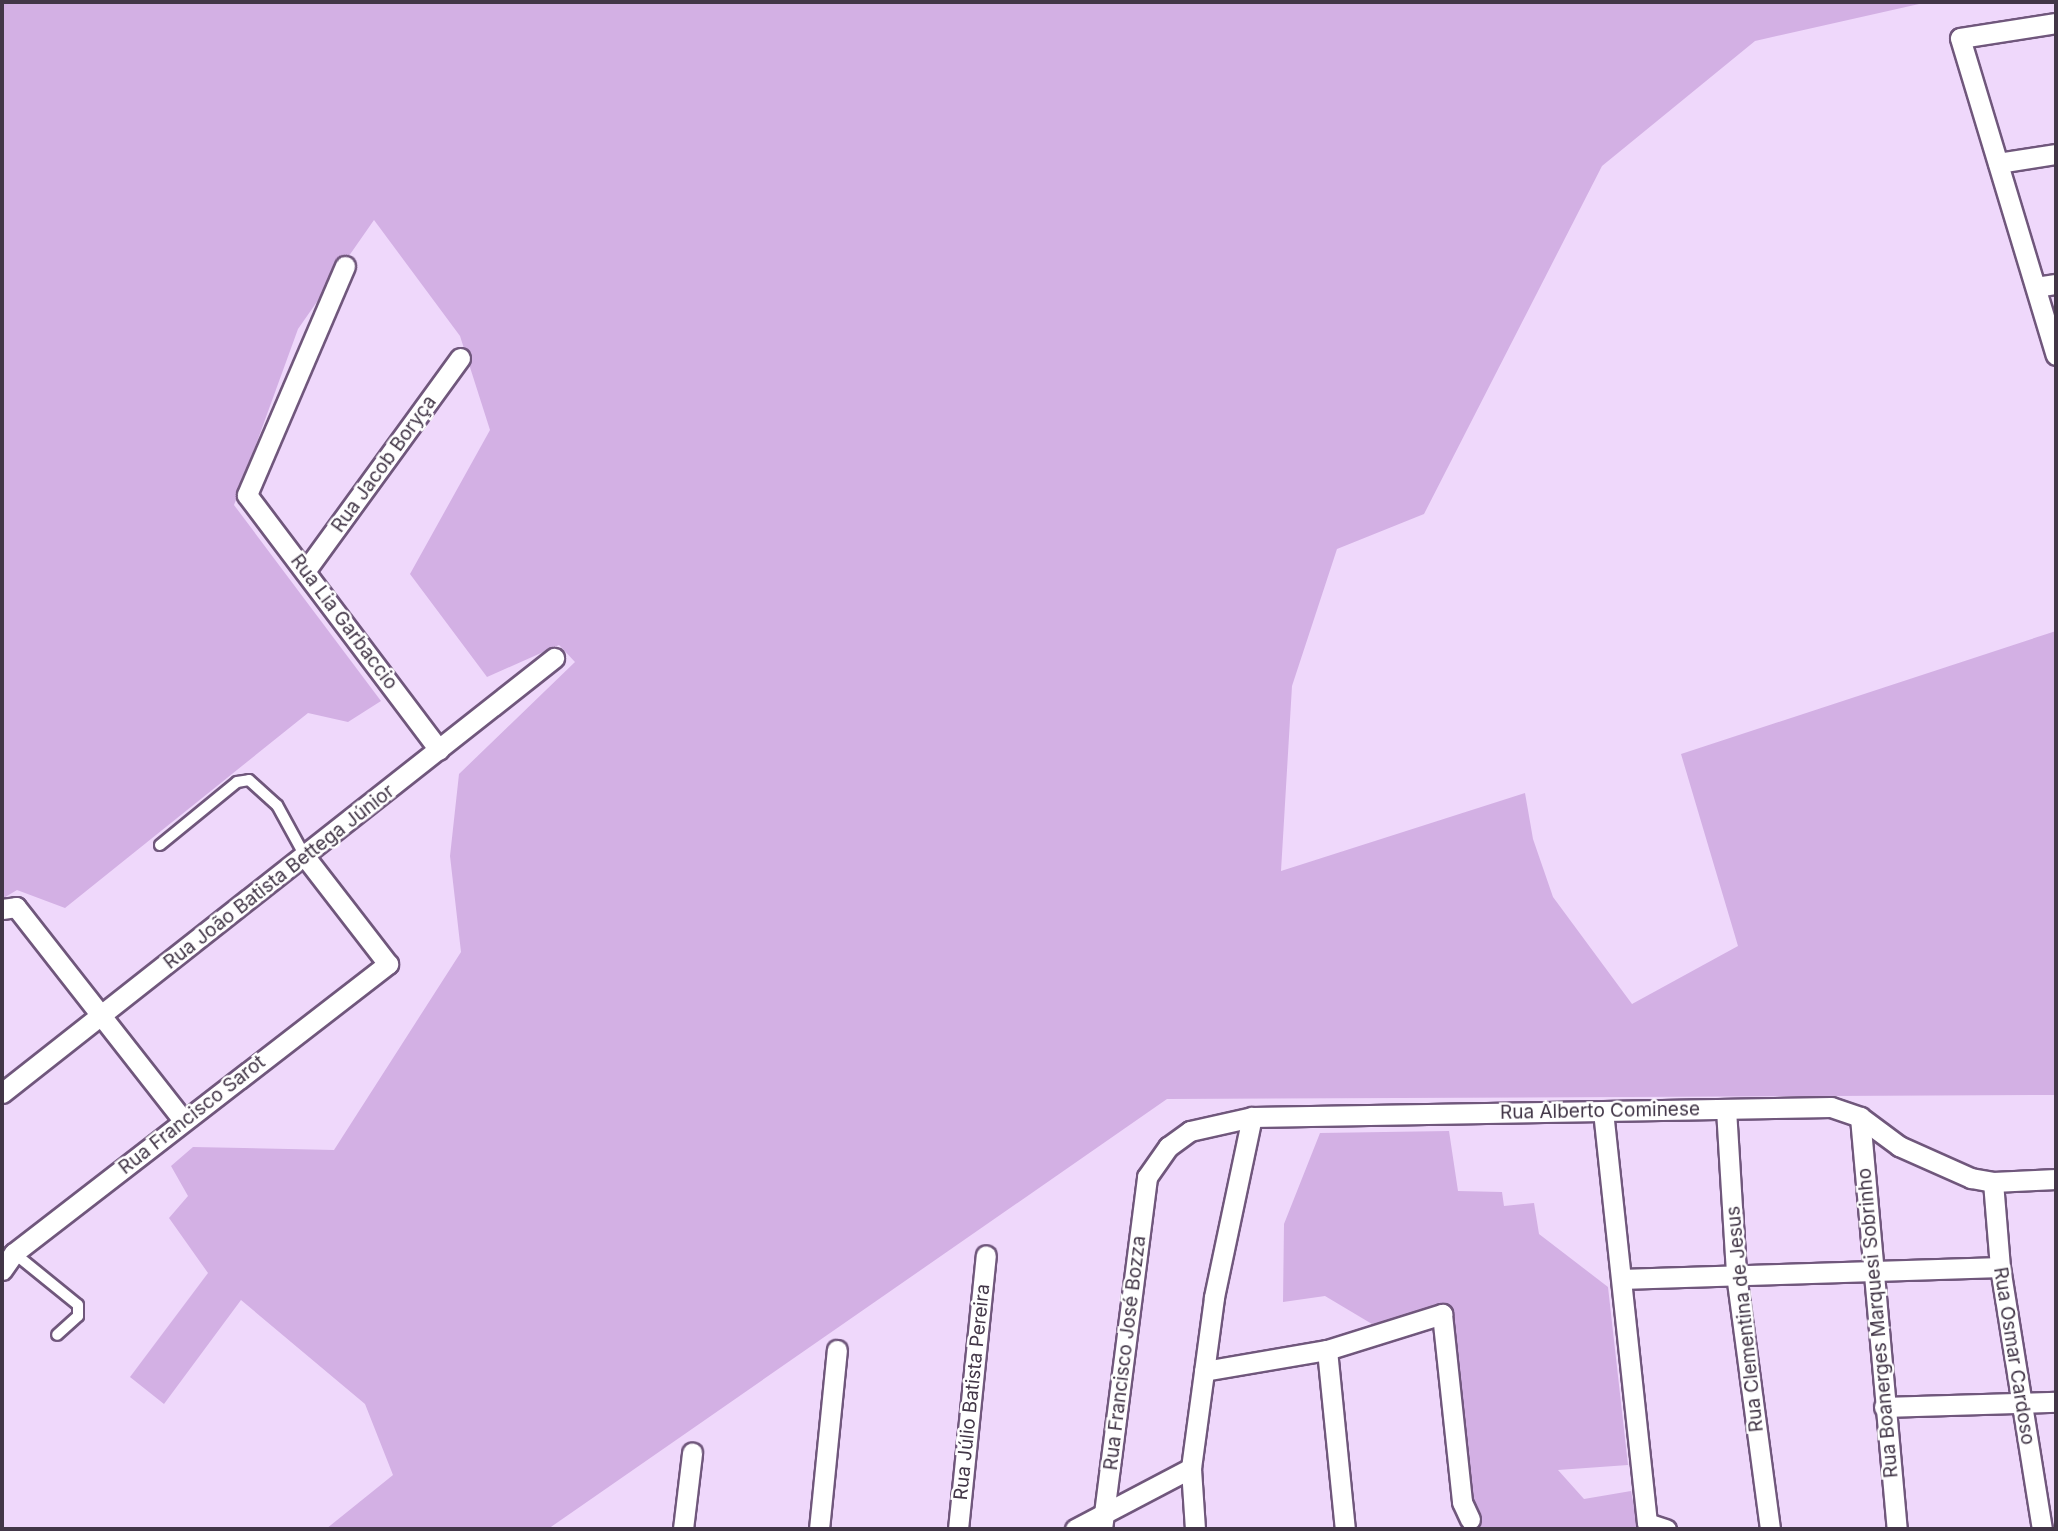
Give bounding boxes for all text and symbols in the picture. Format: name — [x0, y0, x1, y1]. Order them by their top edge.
street label: Rua Jacob Boryça — [327, 391, 441, 537]
street label: Rua Lia Garbaccio — [286, 550, 402, 694]
street label: Rua João Batista Bettega Júnior — [159, 780, 399, 974]
street label: Rua Francisco Sarot — [114, 1051, 270, 1179]
street label: Rua Alberto Cominese — [1500, 1098, 1700, 1124]
street label: Rua Boanerges Marquesi Sobrinho — [1853, 1167, 1903, 1479]
street label: Rua Clementina de Jesus — [1722, 1205, 1768, 1433]
street label: Rua Francisco José Bozza — [1099, 1234, 1151, 1472]
street label: Rua Osmar Cardoso — [1989, 1265, 2039, 1447]
street label: Rua Júlio Batista Pereira — [949, 1283, 995, 1501]

